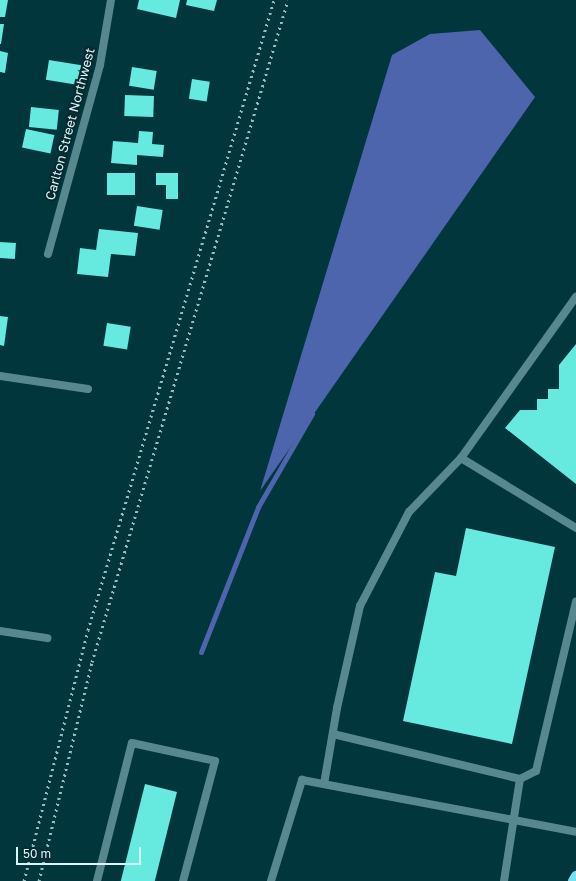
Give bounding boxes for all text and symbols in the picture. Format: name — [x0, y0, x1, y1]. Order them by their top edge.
street label: Carlton Street Northwest — [42, 46, 98, 202]
scale bar — [18, 839, 143, 865]
text: 50 m — [23, 846, 51, 861]

